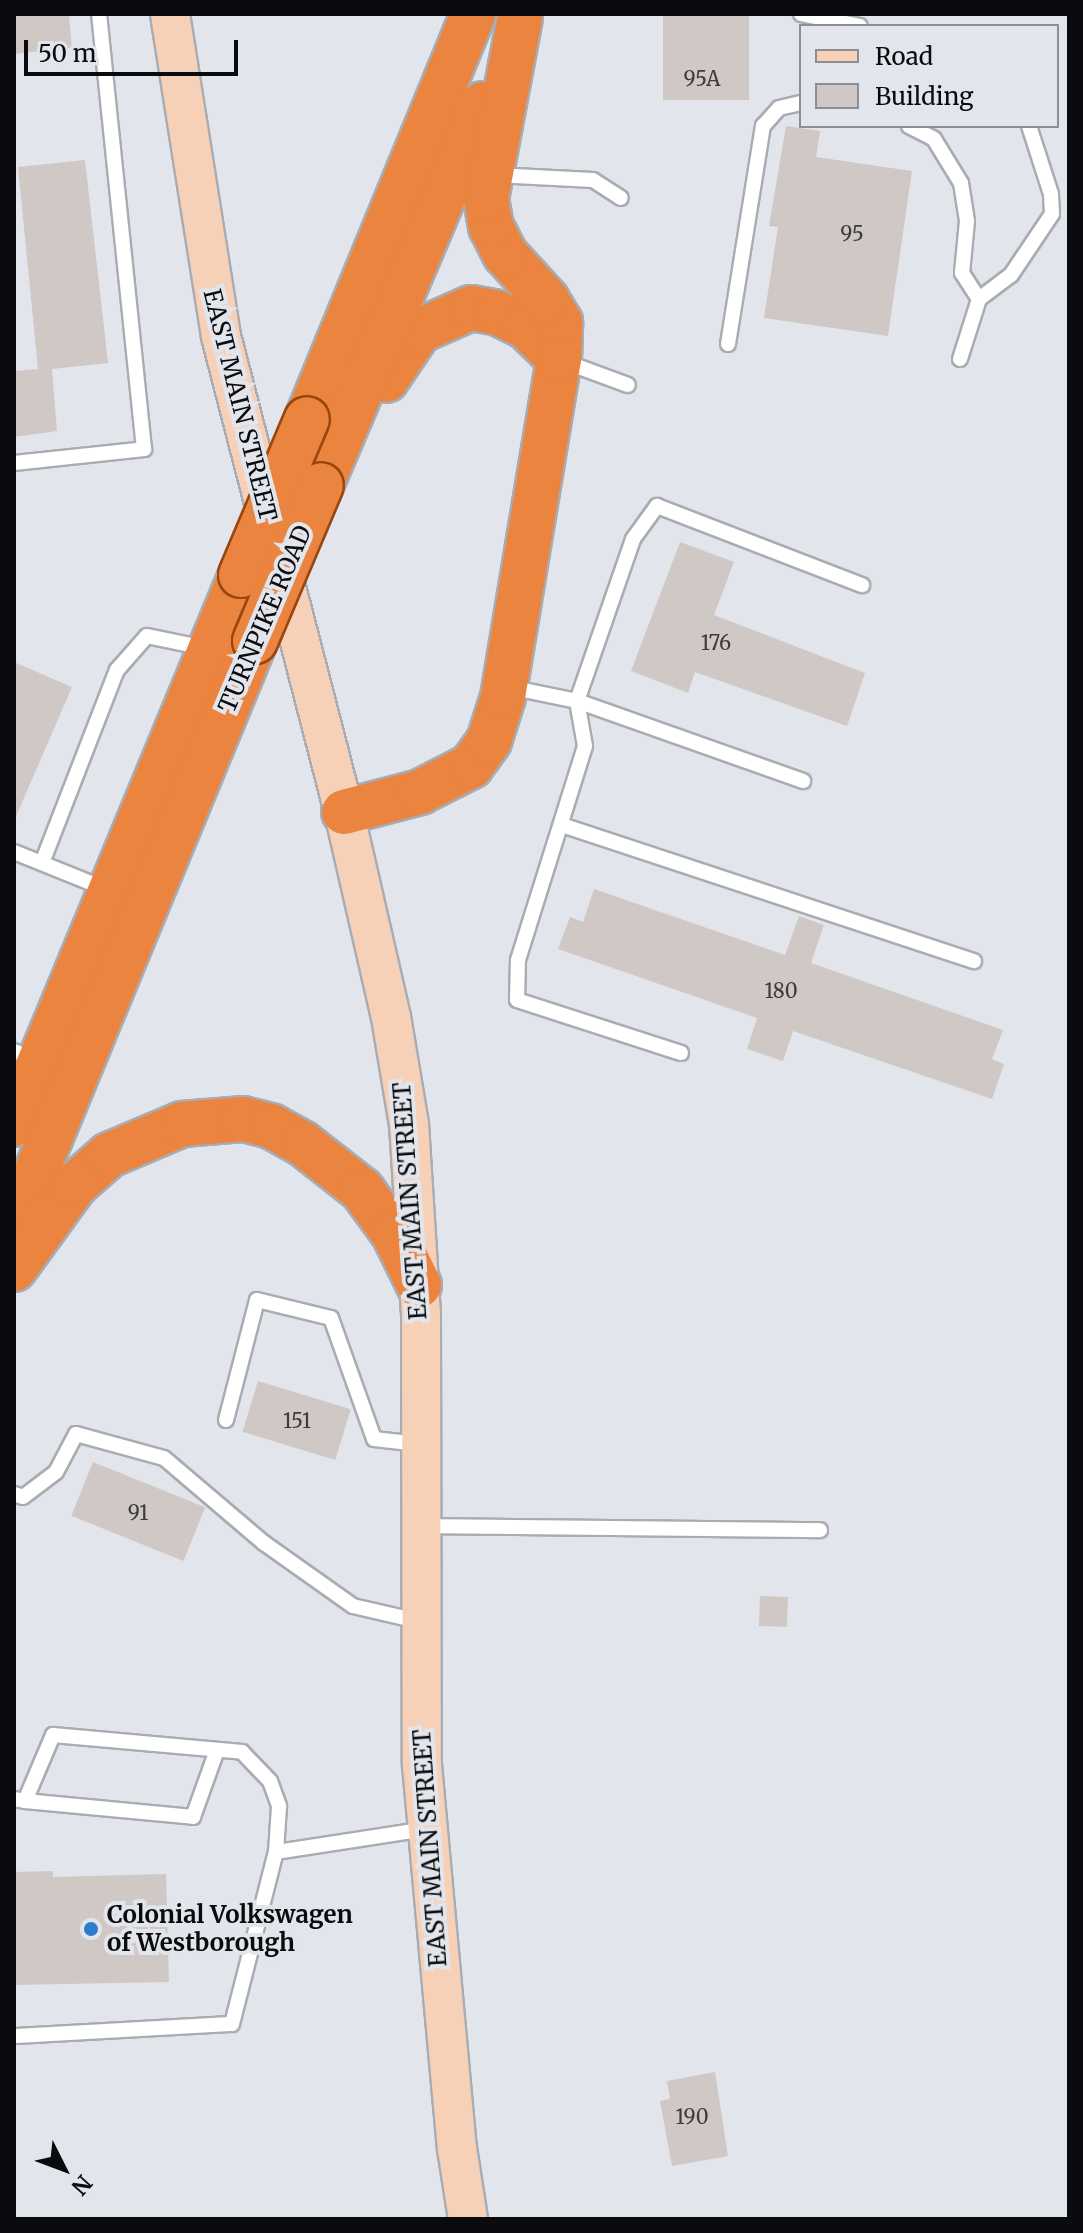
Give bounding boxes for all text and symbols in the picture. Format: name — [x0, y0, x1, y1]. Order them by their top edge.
scale bar — [28, 24, 242, 74]
legend — [799, 24, 1059, 128]
text: 50 m — [38, 38, 97, 69]
text: Road — [875, 41, 933, 72]
house number: 95A — [684, 66, 720, 90]
text: Building — [875, 81, 974, 112]
house number: 95 — [840, 221, 864, 245]
street label: EAST MAIN STREET — [197, 286, 283, 524]
street label: TURNPIKE ROAD — [213, 521, 317, 717]
house number: 176 — [701, 630, 731, 654]
house number: 180 — [764, 978, 798, 1002]
street label: EAST MAIN STREET — [387, 1081, 433, 1321]
house number: 151 — [283, 1408, 311, 1432]
house number: 91 — [128, 1500, 148, 1524]
street label: EAST MAIN STREET — [407, 1728, 453, 1968]
place label: Colonial Volkswagen of Westborough — [107, 1901, 353, 1957]
marker: Colonial Volkswagen of Westborough — [82, 1920, 100, 1938]
house number: 190 — [675, 2104, 709, 2128]
north arrow — [24, 2129, 104, 2209]
text: N — [66, 2169, 98, 2201]

